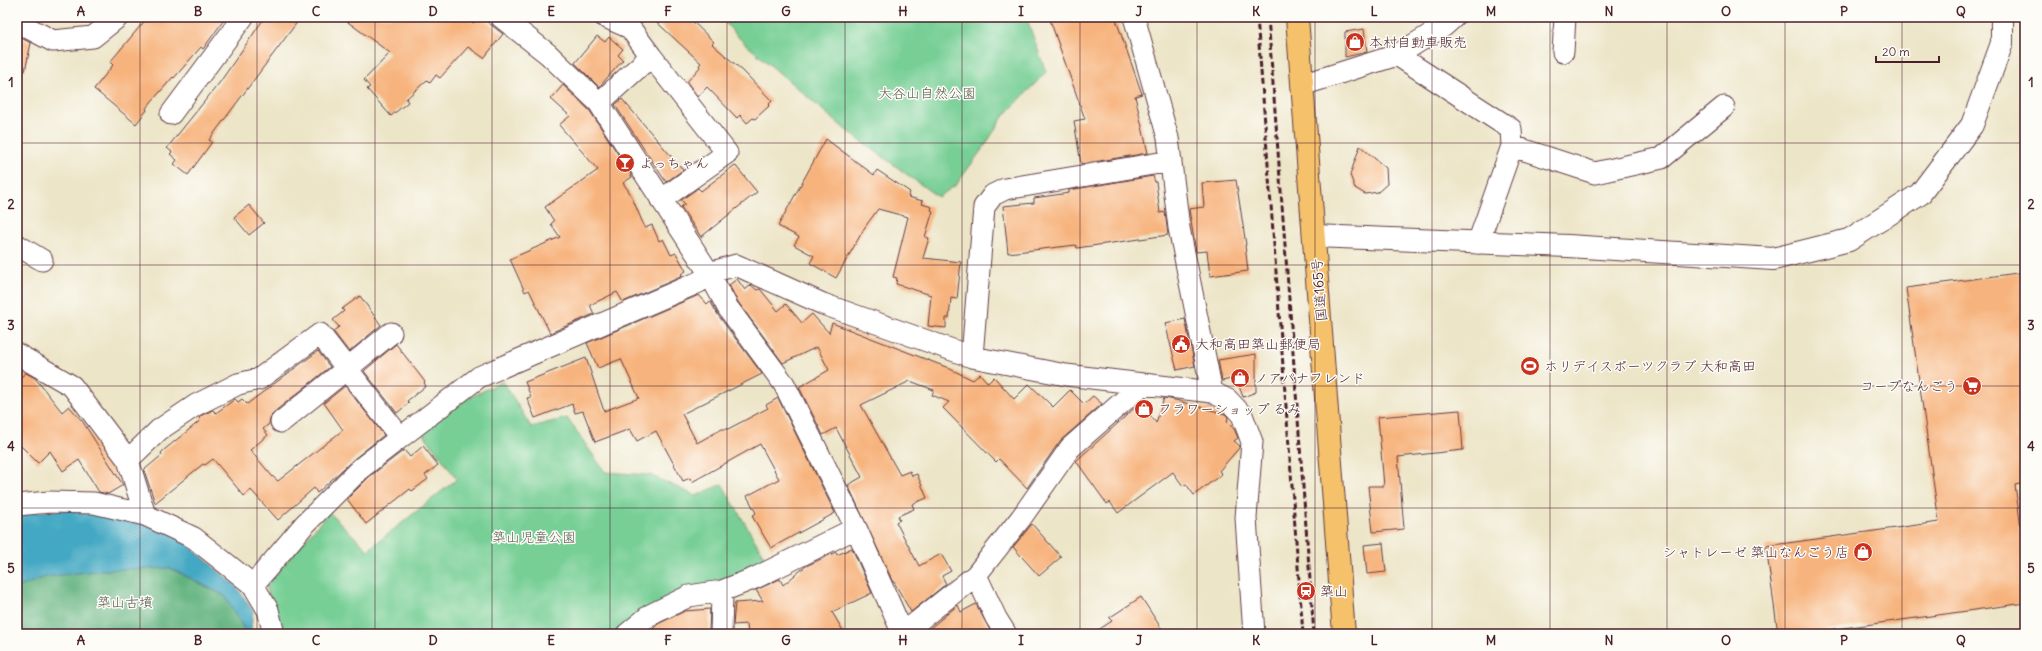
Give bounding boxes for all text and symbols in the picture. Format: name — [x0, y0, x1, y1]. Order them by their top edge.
text: A — [77, 3, 86, 20]
text: B — [194, 3, 203, 20]
text: C — [312, 3, 321, 20]
text: D — [428, 3, 438, 20]
text: E — [547, 3, 555, 20]
text: F — [664, 3, 672, 20]
text: G — [781, 3, 791, 20]
text: H — [898, 3, 908, 20]
text: I — [1018, 3, 1024, 20]
text: J — [1136, 3, 1143, 20]
text: K — [1252, 3, 1261, 20]
text: L — [1370, 3, 1378, 20]
text: M — [1486, 3, 1496, 20]
text: N — [1605, 3, 1613, 20]
text: O — [1721, 3, 1731, 20]
text: P — [1840, 3, 1848, 20]
text: Q — [1956, 3, 1966, 20]
shop icon: 本村自動車販売 — [1344, 31, 1366, 53]
place label: 本村自動車販売 — [1369, 33, 1467, 51]
scale bar — [1876, 38, 1939, 64]
text: 20 m — [1882, 44, 1910, 59]
text: 1 — [8, 74, 14, 91]
text: 1 — [2028, 74, 2034, 91]
park label: 大谷山自然公園 — [878, 84, 976, 102]
bar icon: よっちゃん — [614, 152, 636, 174]
place label: よっちゃん — [639, 154, 709, 172]
text: 2 — [7, 196, 15, 213]
text: 2 — [2027, 196, 2035, 213]
street label: 国道165号 — [1307, 257, 1331, 323]
text: 3 — [7, 317, 15, 334]
text: 3 — [2027, 317, 2035, 334]
public building icon: 大和高田築山郵便局 — [1170, 333, 1192, 355]
place label: 大和高田築山郵便局 — [1195, 335, 1321, 353]
sports icon: ホリデイスポーツクラブ 大和高田 — [1519, 355, 1541, 377]
place label: ホリデイスポーツクラブ 大和高田 — [1544, 357, 1756, 375]
shop icon: ノアパナフレンド — [1229, 367, 1251, 389]
place label: ノアパナフレンド — [1254, 369, 1365, 387]
supermarket icon: コープなんごう — [1961, 375, 1983, 397]
place label: コープなんごう — [1860, 377, 1958, 395]
shop icon: フラワーショップ るみ — [1133, 398, 1155, 420]
place label: フラワーショップ るみ — [1158, 400, 1301, 418]
text: 4 — [7, 438, 15, 455]
text: 4 — [2027, 438, 2035, 455]
park label: 築山児童公園 — [492, 528, 576, 546]
shop icon: シャトレーゼ 築山なんごう店 — [1852, 541, 1874, 563]
place label: シャトレーゼ 築山なんごう店 — [1663, 543, 1849, 561]
text: 5 — [7, 560, 15, 577]
text: 5 — [2027, 560, 2035, 577]
station icon: 築山 — [1295, 580, 1317, 602]
place label: 築山 — [1320, 582, 1348, 600]
park label: 築山古墳 — [97, 593, 153, 611]
text: A — [77, 632, 86, 649]
text: B — [194, 632, 203, 649]
text: C — [312, 632, 321, 649]
text: D — [428, 632, 438, 649]
text: E — [547, 632, 555, 649]
text: F — [664, 632, 672, 649]
text: G — [781, 632, 791, 649]
text: H — [898, 632, 908, 649]
text: I — [1018, 632, 1024, 649]
text: J — [1136, 632, 1143, 649]
text: K — [1252, 632, 1261, 649]
text: L — [1370, 632, 1378, 649]
text: M — [1486, 632, 1496, 649]
text: N — [1605, 632, 1613, 649]
text: O — [1721, 632, 1731, 649]
text: P — [1840, 632, 1848, 649]
text: Q — [1956, 632, 1966, 649]

